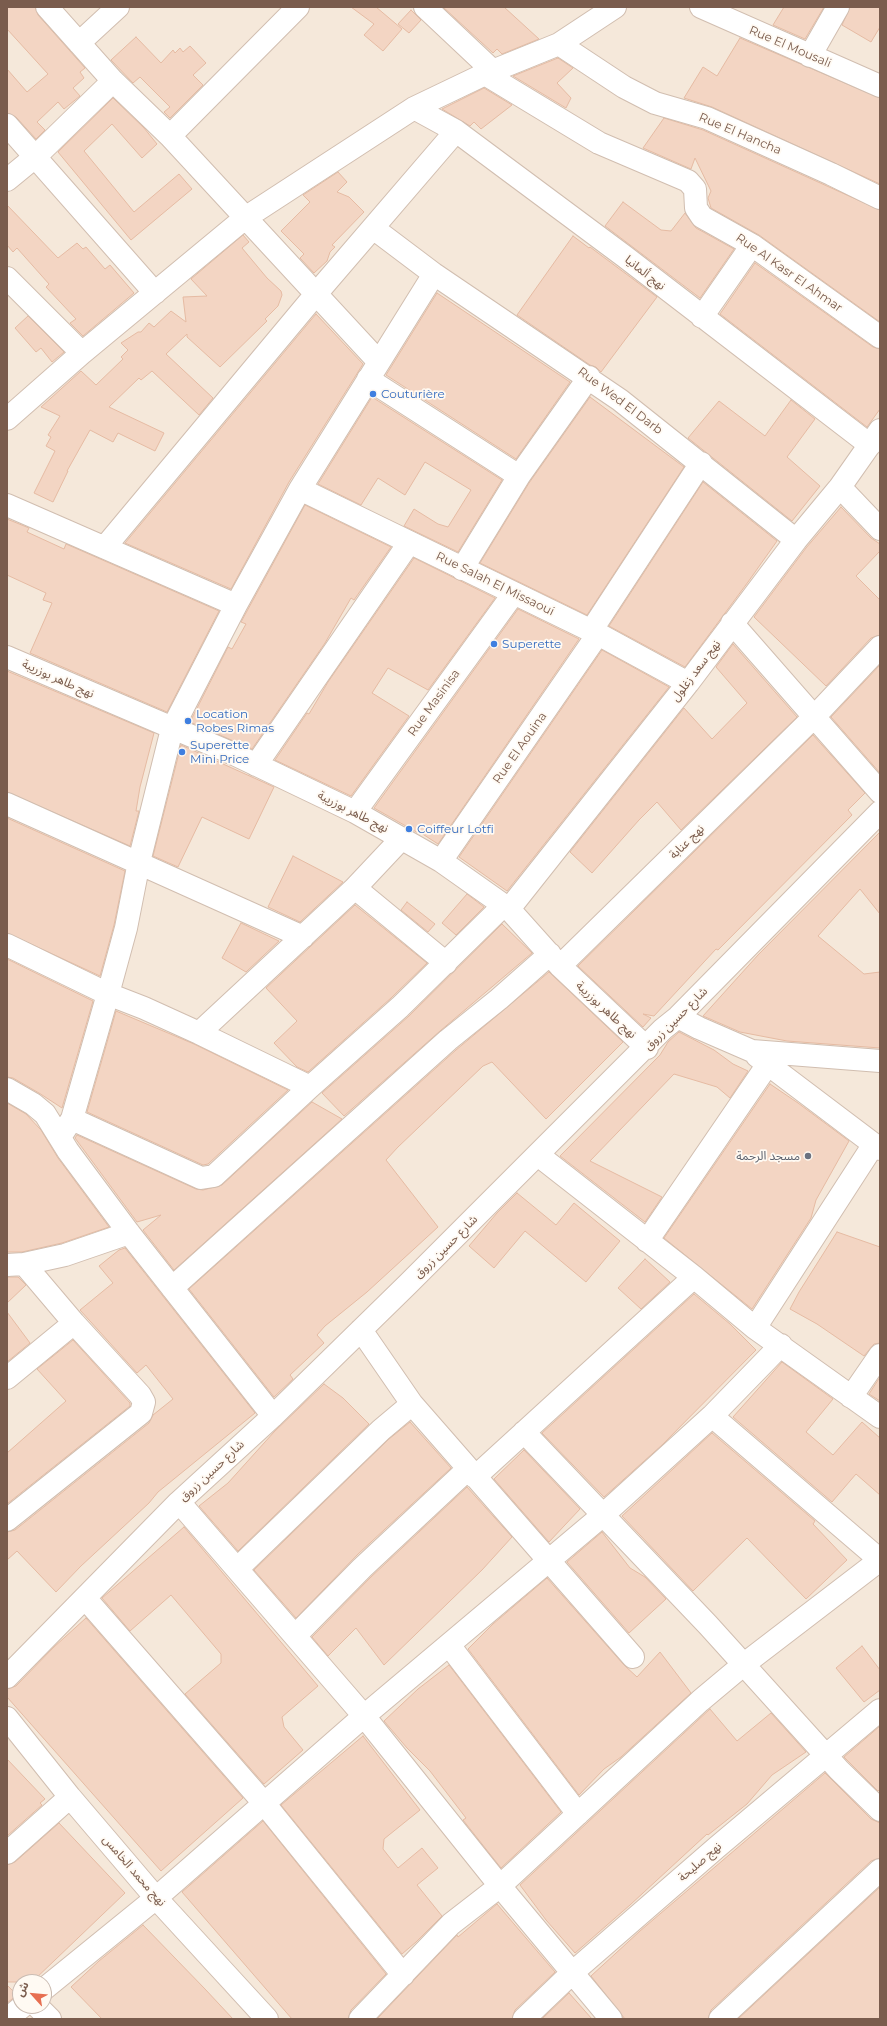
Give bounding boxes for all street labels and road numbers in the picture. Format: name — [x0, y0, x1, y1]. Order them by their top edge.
street label: Rue El Mousali — [747, 23, 833, 71]
street label: Rue El Hancha — [697, 110, 783, 158]
street label: Rue Al Kasr El Ahmar — [733, 231, 845, 315]
street label: نهج ألمانيا — [622, 253, 668, 293]
street label: Rue Wed El Darb — [575, 364, 665, 438]
street label: Rue Salah El Missaoui — [433, 549, 557, 619]
street label: نهج سعد زغلول — [668, 637, 724, 705]
street label: نهج طاهر بوزريبة — [20, 657, 96, 701]
street label: Rue Masinisa — [405, 667, 463, 739]
street label: Rue El Aouina — [490, 709, 550, 787]
street label: نهج طاهر بوزريبة — [315, 788, 391, 836]
street label: نهج عنابة — [667, 822, 707, 862]
street label: نهج طاهر بوزريبة — [573, 978, 639, 1042]
street label: شارع حسين زروق — [641, 984, 711, 1054]
street label: شارع حسين زروق — [411, 1212, 481, 1282]
street label: شارع حسين زروق — [177, 1437, 247, 1505]
street label: نهج محمد الخامس — [99, 1833, 169, 1909]
street label: نهج صليحة — [675, 1839, 725, 1885]

